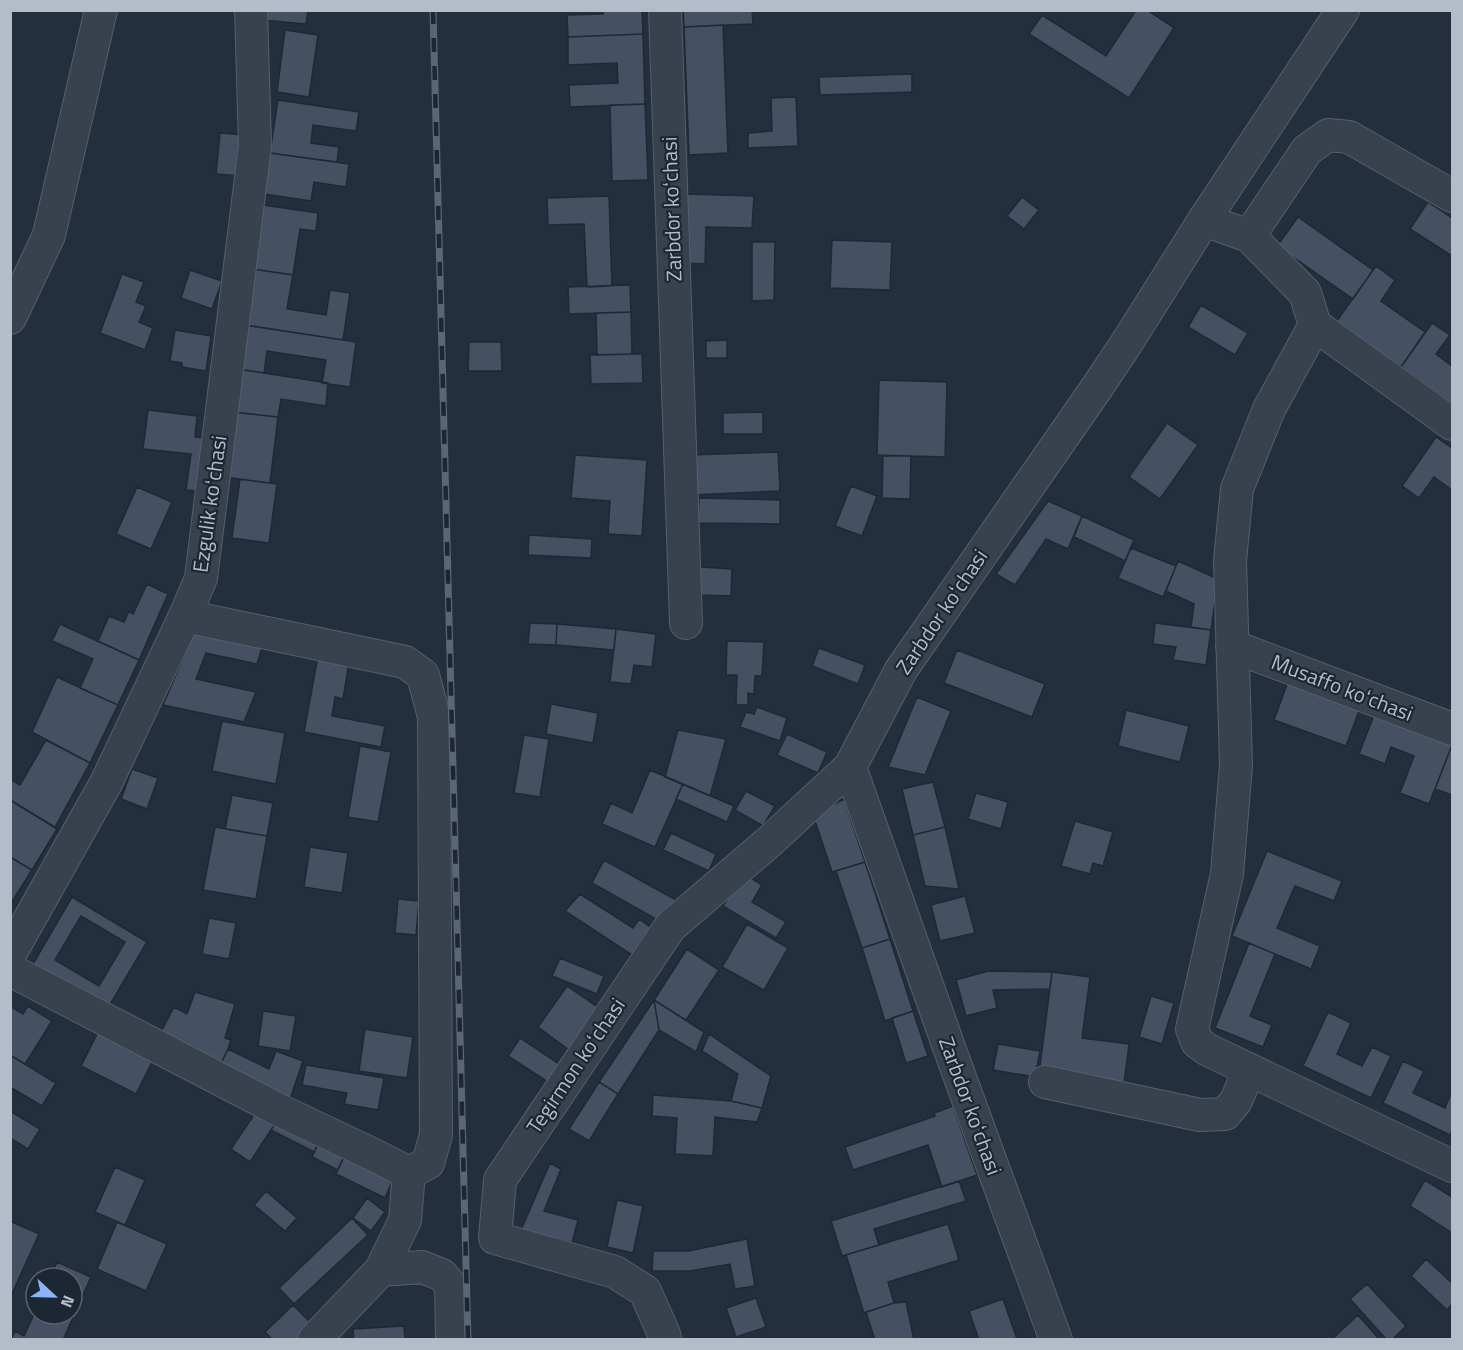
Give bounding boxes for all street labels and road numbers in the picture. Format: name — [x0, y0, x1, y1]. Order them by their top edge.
street label: Zarbdor koʻchasi — [652, 136, 690, 282]
street label: Ezgulik koʻchasi — [184, 433, 234, 574]
street label: Zarbdor koʻchasi — [887, 542, 995, 681]
street label: Musaffo koʻchasi — [1267, 645, 1418, 729]
street label: Tegirmon koʻchasi — [518, 991, 633, 1140]
street label: Zarbdor koʻchasi — [931, 1032, 1011, 1179]

